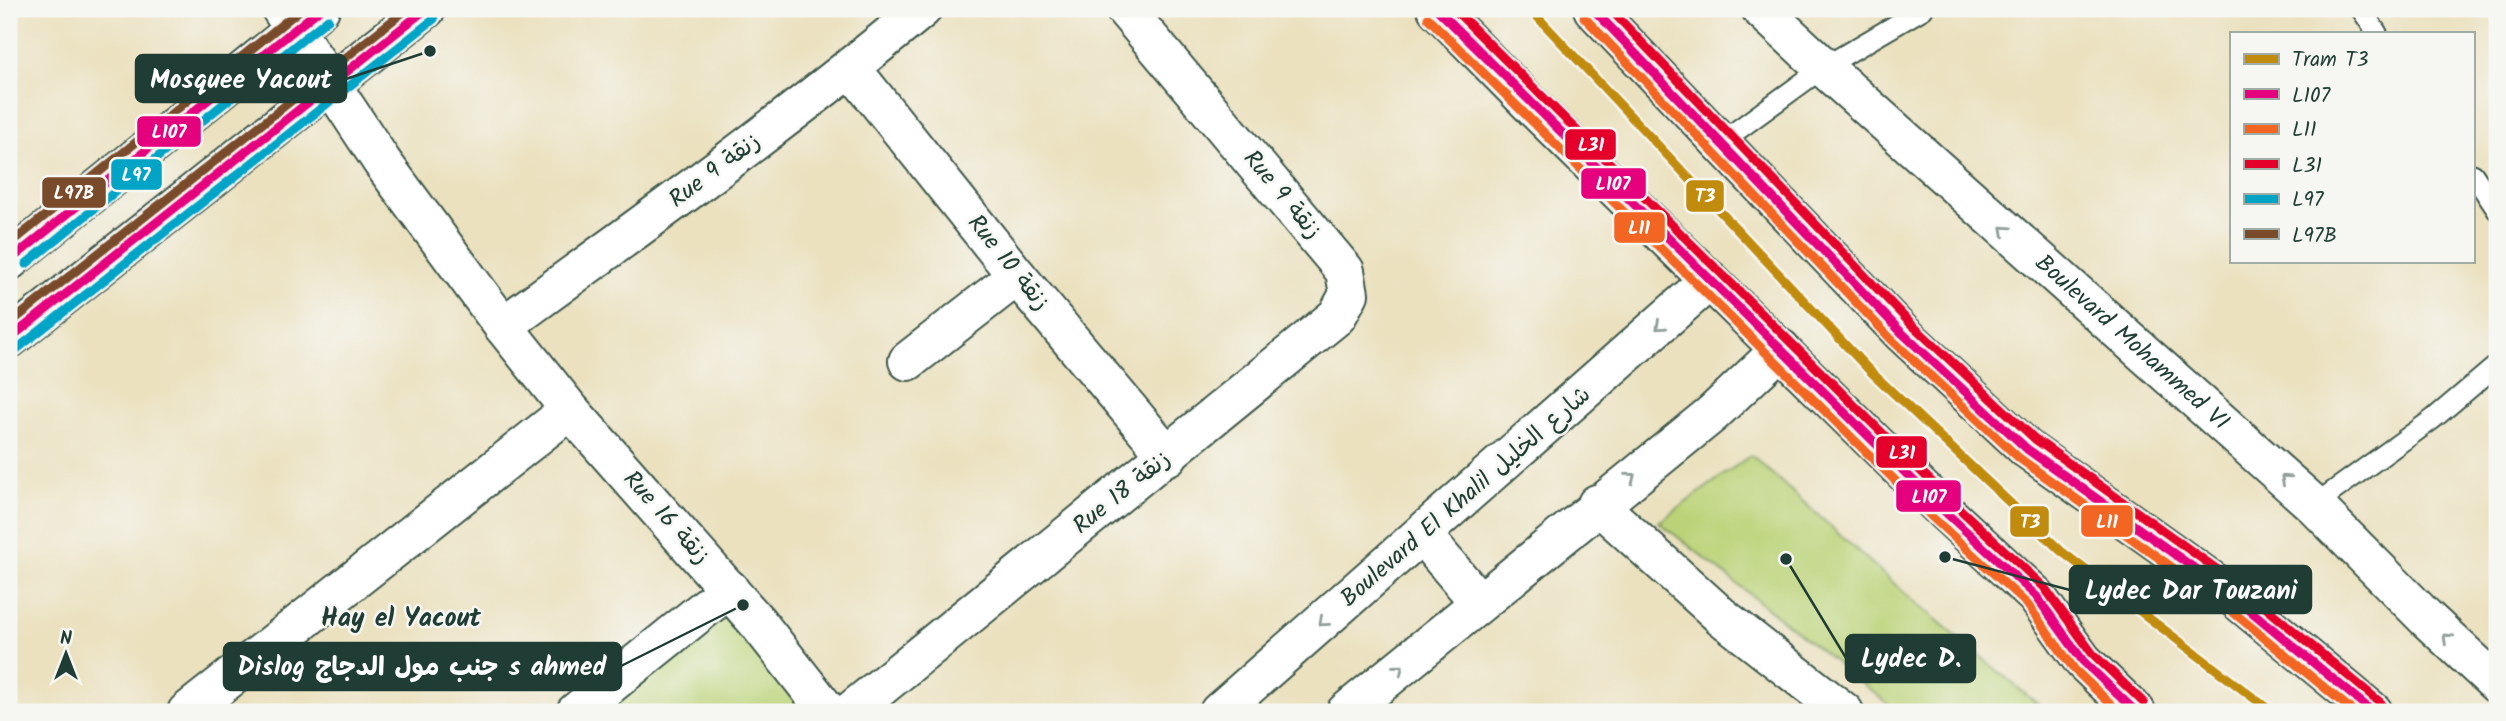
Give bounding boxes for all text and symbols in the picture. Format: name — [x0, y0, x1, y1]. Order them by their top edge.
legend — [2230, 32, 2474, 262]
text: Tram T3 — [2292, 44, 2368, 77]
callout: Mosquee Yacout — [136, 55, 346, 102]
text: Mosquee Yacout — [150, 60, 332, 102]
text: L107 — [2292, 80, 2332, 113]
text: L11 — [2292, 114, 2317, 147]
line badge: L107 — [136, 115, 202, 148]
text: L107 — [152, 118, 187, 148]
street label: Rue 9 زنقة — [661, 123, 769, 219]
line badge: L31 — [1564, 128, 1617, 161]
text: L31 — [1578, 131, 1605, 161]
street label: Rue 9 زنقة — [1233, 142, 1331, 248]
text: L31 — [2292, 150, 2322, 183]
line badge: L97 — [110, 158, 163, 191]
text: L97 — [122, 161, 152, 191]
line badge: L107 — [1580, 167, 1647, 200]
text: L107 — [1596, 170, 1631, 200]
line badge: L97B — [41, 176, 107, 209]
text: L97B — [54, 179, 94, 209]
line badge: T3 — [1685, 179, 1725, 213]
text: T3 — [1695, 182, 1715, 212]
text: L97 — [2292, 184, 2325, 217]
street label: Rue 10 زنقة — [957, 206, 1059, 320]
line badge: L11 — [1613, 211, 1666, 244]
text: L11 — [1628, 214, 1650, 244]
text: L97B — [2292, 220, 2337, 253]
one-way arrow — [2000, 225, 2013, 238]
street label: Boulevard Mohammed VI — [2026, 245, 2238, 440]
one-way arrow — [1655, 318, 1668, 331]
street label: Boulevard El Khalil شارع الخليل — [1332, 377, 1600, 617]
line badge: L31 — [1875, 435, 1928, 469]
text: L31 — [1889, 439, 1916, 469]
street label: Rue 18 زنقة — [1064, 441, 1180, 545]
street label: Rue 16 زنقة — [613, 462, 719, 574]
one-way arrow — [1623, 473, 1636, 486]
one-way arrow — [2280, 474, 2293, 487]
line badge: L107 — [1895, 479, 1962, 513]
text: L107 — [1912, 483, 1947, 513]
line badge: L11 — [2080, 504, 2134, 538]
line badge: T3 — [2009, 505, 2050, 538]
text: T3 — [2020, 508, 2040, 538]
text: L11 — [2096, 508, 2118, 538]
callout: Lydec Dar Touzani — [2070, 566, 2311, 613]
text: Lydec Dar Touzani — [2085, 571, 2299, 613]
district label: Hay el Yacout — [321, 598, 481, 640]
one-way arrow — [1319, 614, 1332, 626]
north arrow — [32, 620, 102, 690]
text: N — [60, 624, 72, 654]
one-way arrow — [2442, 633, 2455, 646]
callout: Lydec D. — [1846, 635, 1975, 682]
text: Lydec D. — [1861, 639, 1961, 681]
callout: Dislog جنب مول الدجاج s ahmed — [224, 643, 621, 690]
text: Dislog جنب مول الدجاج s ahmed — [238, 647, 607, 689]
one-way arrow — [1391, 665, 1404, 677]

